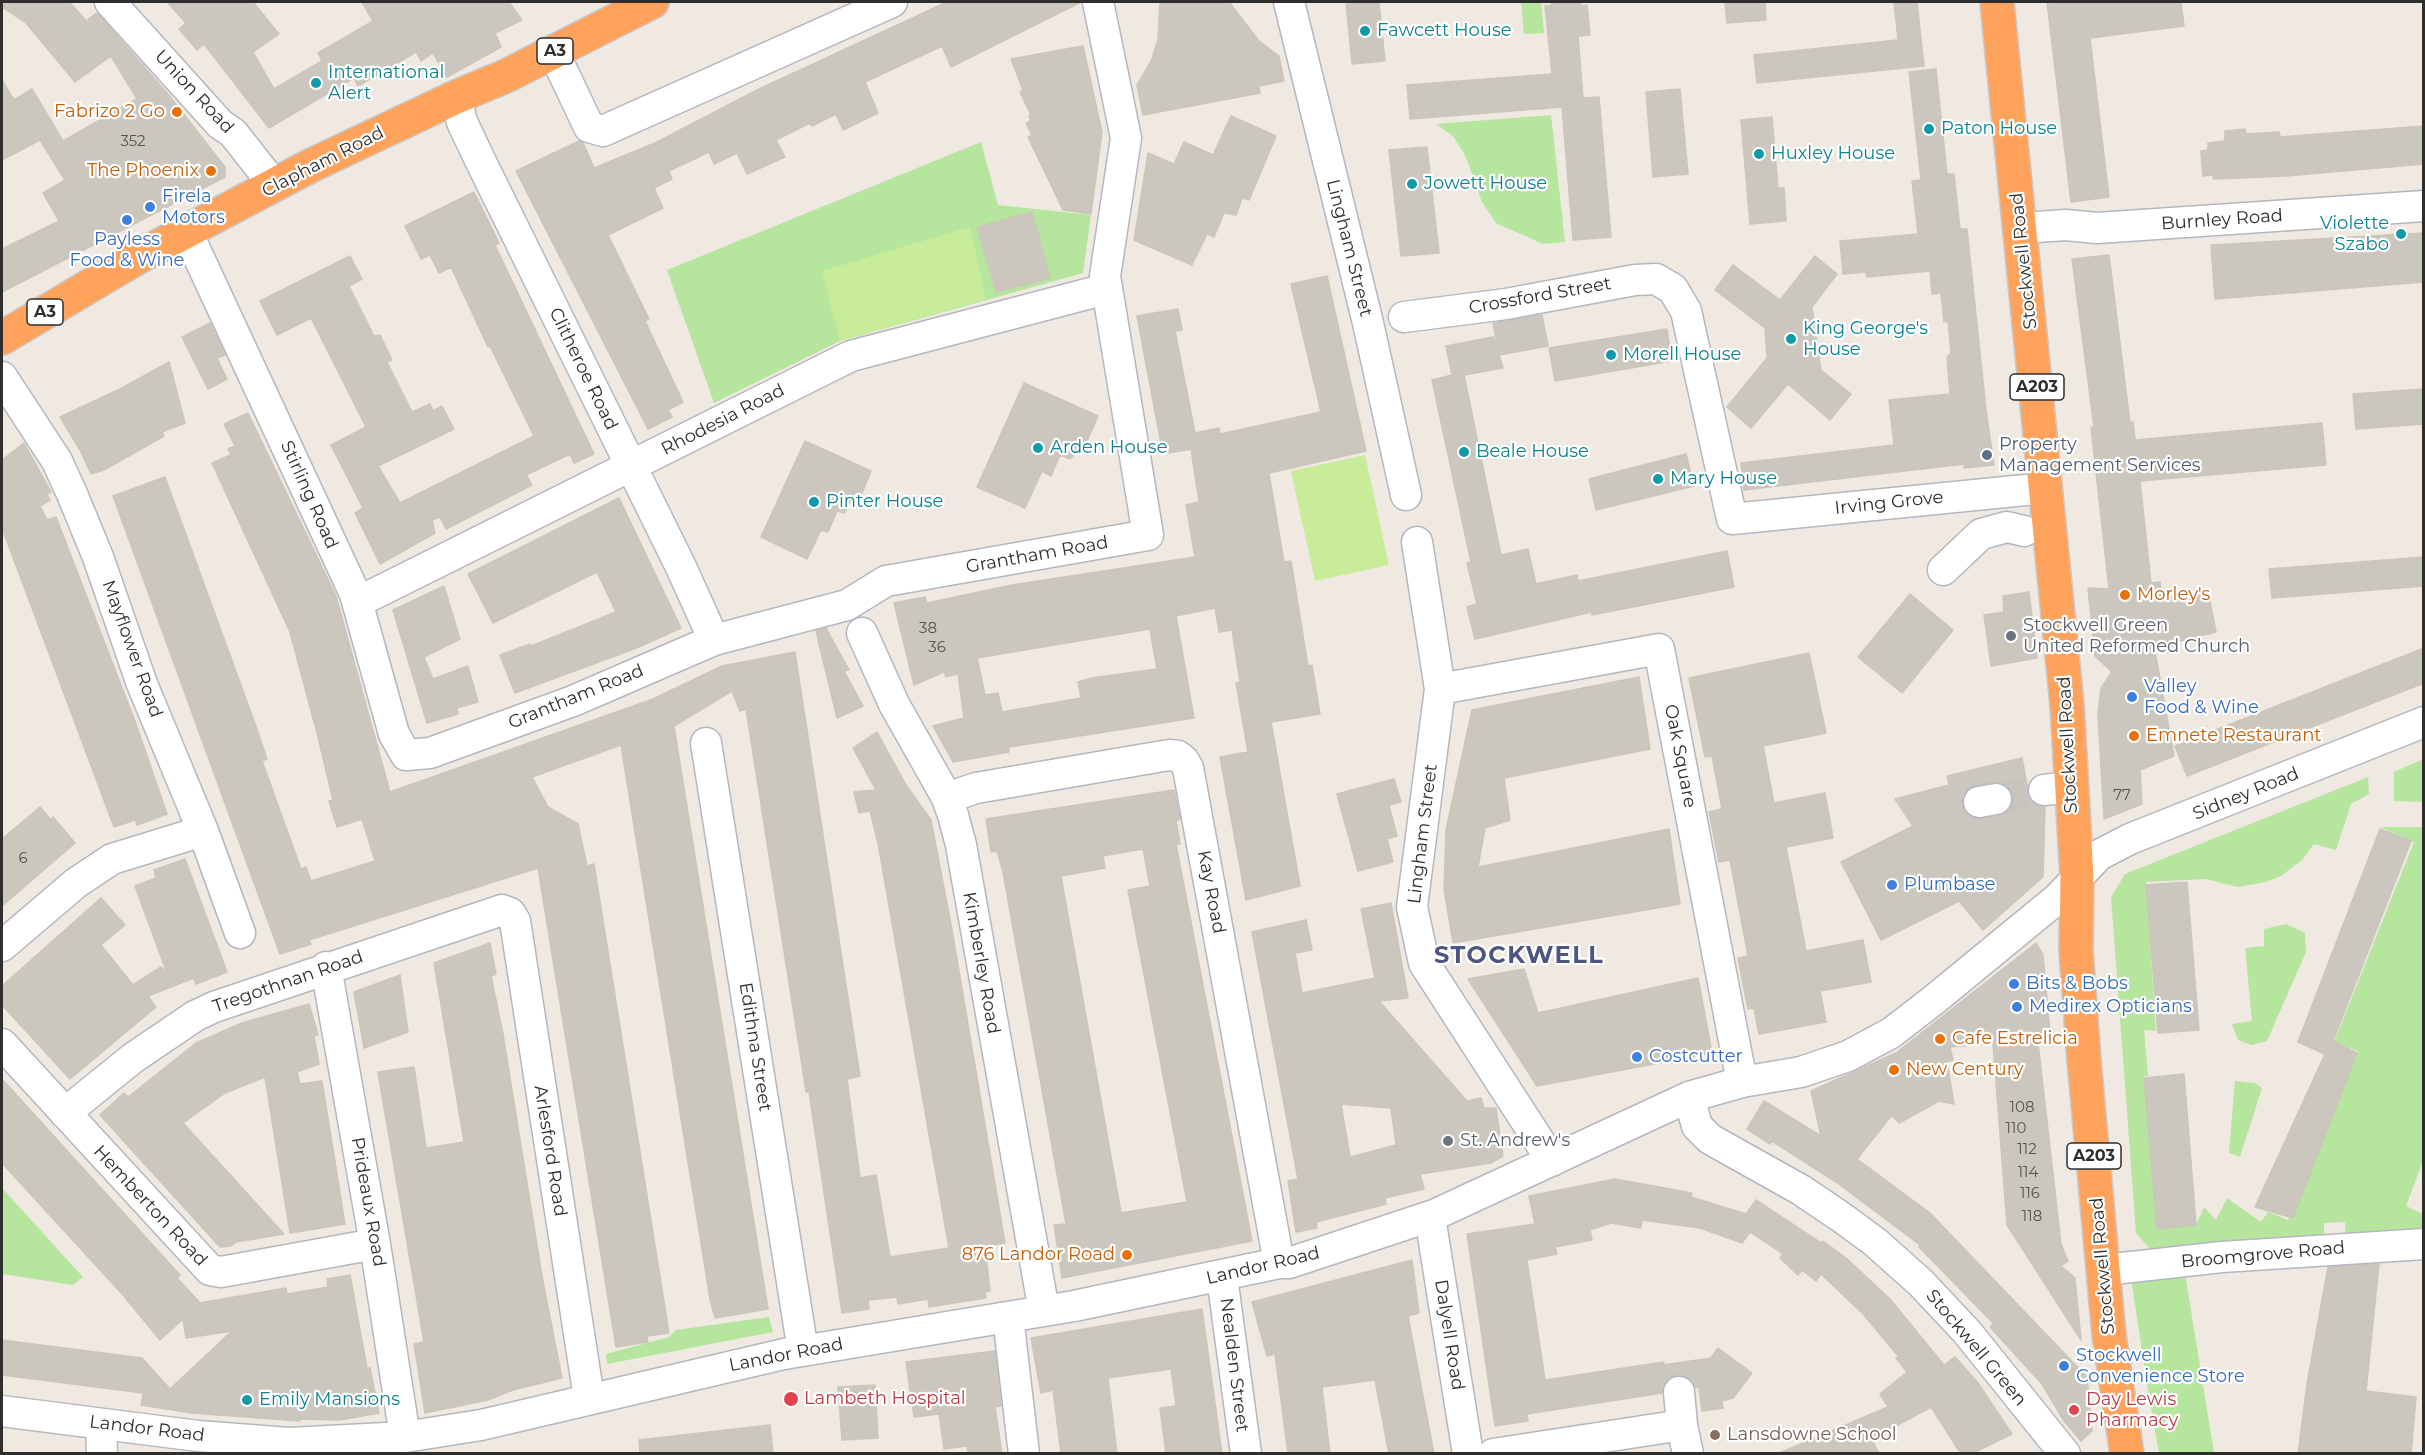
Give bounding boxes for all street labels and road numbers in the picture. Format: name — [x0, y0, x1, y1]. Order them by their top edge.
road number: A3 — [537, 38, 573, 64]
street label: Union Road — [150, 46, 238, 138]
street label: Clapham Road — [258, 122, 388, 202]
street label: Lingham Street — [1321, 177, 1377, 319]
street label: Stockwell Road — [2006, 192, 2042, 330]
street label: Burnley Road — [2160, 205, 2284, 235]
street label: Crossford Street — [1467, 273, 1613, 319]
road number: A3 — [27, 299, 63, 325]
street label: Clitheroe Road — [544, 304, 622, 434]
road number: A203 — [2010, 374, 2064, 400]
street label: Rhodesia Road — [658, 380, 788, 460]
street label: Stirling Road — [275, 438, 343, 552]
street label: Irving Grove — [1834, 487, 1944, 519]
street label: Grantham Road — [964, 532, 1110, 578]
street label: Mayflower Road — [97, 577, 167, 721]
street label: Grantham Road — [505, 660, 647, 734]
street label: Stockwell Road — [2054, 676, 2082, 814]
street label: Oak Square — [1659, 702, 1701, 810]
street label: Lingham Street — [1404, 763, 1442, 905]
street label: Sidney Road — [2190, 763, 2302, 825]
street label: Kay Road — [1192, 849, 1230, 935]
street label: Kimberley Road — [958, 890, 1004, 1036]
street label: Tregothnan Road — [210, 946, 366, 1018]
street label: Edithna Street — [734, 981, 776, 1113]
street label: Arlesford Road — [529, 1084, 571, 1218]
street label: Prideaux Road — [346, 1135, 390, 1269]
street label: Hemberton Road — [88, 1141, 212, 1271]
road number: A203 — [2067, 1143, 2121, 1169]
street label: Stockwell Road — [2086, 1197, 2120, 1335]
street label: Broomgrove Road — [2180, 1237, 2346, 1273]
street label: Landor Road — [1204, 1242, 1322, 1290]
street label: Dalyell Road — [1430, 1278, 1468, 1392]
street label: Stockwell Green — [1921, 1285, 2031, 1411]
street label: Nealden Street — [1215, 1297, 1253, 1433]
street label: Landor Road — [727, 1333, 845, 1377]
street label: Landor Road — [88, 1411, 206, 1447]

